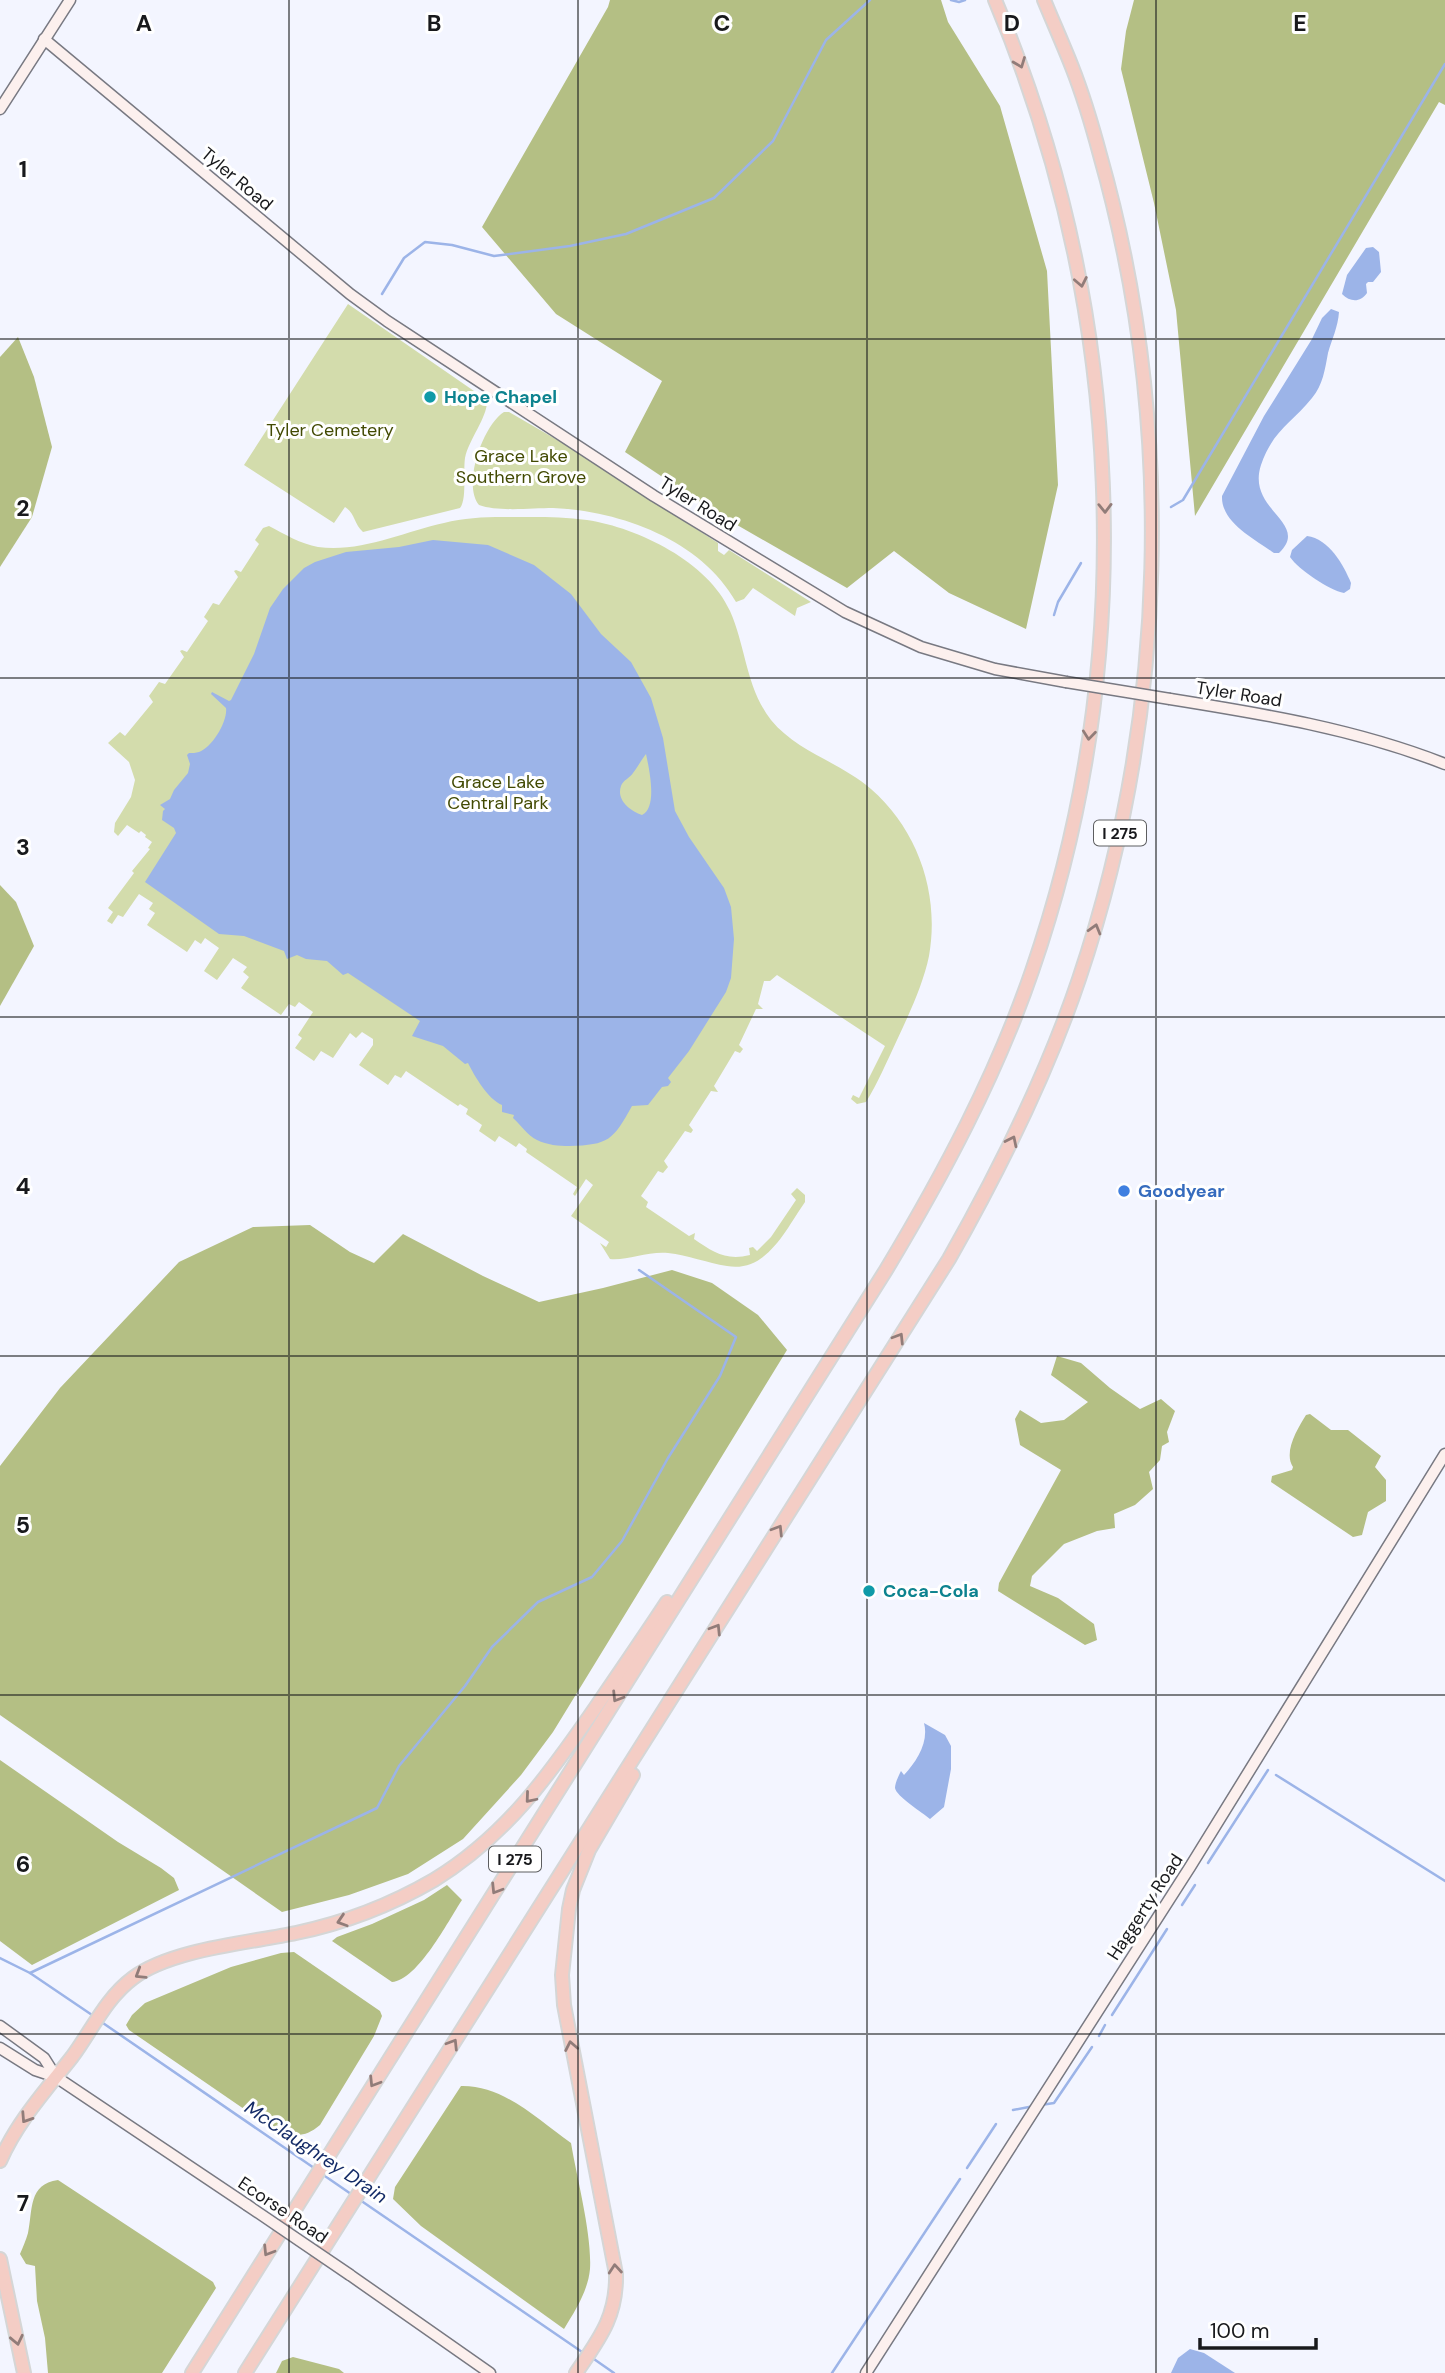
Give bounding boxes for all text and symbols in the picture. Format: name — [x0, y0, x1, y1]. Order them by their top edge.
text: A — [136, 8, 152, 38]
text: B — [427, 8, 441, 38]
text: C — [714, 8, 730, 38]
text: D — [1004, 8, 1020, 38]
text: E — [1293, 8, 1307, 38]
one-way arrow — [1012, 57, 1026, 69]
street label: Tyler Road — [196, 142, 278, 216]
text: 1 — [19, 154, 27, 184]
one-way arrow — [1073, 276, 1088, 288]
place label: Hope Chapel — [444, 385, 557, 409]
marker: Hope Chapel — [422, 389, 438, 405]
park label: Tyler Cemetery — [266, 418, 394, 442]
park label: Grace Lake Southern Grove — [456, 444, 586, 489]
street label: Tyler Road — [655, 471, 741, 537]
text: 2 — [16, 493, 30, 523]
one-way arrow — [1097, 503, 1112, 514]
street label: Tyler Road — [1194, 675, 1284, 713]
one-way arrow — [1081, 729, 1096, 741]
park label: Grace Lake Central Park — [447, 770, 549, 815]
road number: I 275 — [1094, 820, 1146, 846]
text: 3 — [16, 832, 30, 862]
one-way arrow — [1086, 923, 1101, 935]
one-way arrow — [1004, 1136, 1018, 1148]
text: 4 — [16, 1171, 31, 1201]
place label: Goodyear — [1138, 1179, 1225, 1203]
marker: Goodyear — [1116, 1183, 1132, 1199]
one-way arrow — [891, 1333, 904, 1346]
text: 5 — [16, 1510, 30, 1540]
one-way arrow — [769, 1525, 782, 1538]
place label: Coca-Cola — [883, 1579, 979, 1603]
marker: Coca-Cola — [861, 1583, 877, 1599]
one-way arrow — [707, 1623, 720, 1636]
one-way arrow — [613, 1689, 626, 1702]
one-way arrow — [525, 1790, 538, 1802]
road number: I 275 — [489, 1846, 541, 1871]
text: 6 — [16, 1849, 30, 1879]
street label: Haggerty Road — [1102, 1849, 1188, 1965]
one-way arrow — [491, 1882, 504, 1895]
one-way arrow — [336, 1913, 348, 1927]
one-way arrow — [135, 1966, 148, 1979]
one-way arrow — [445, 2038, 458, 2051]
one-way arrow — [564, 2040, 579, 2052]
one-way arrow — [370, 2074, 383, 2087]
water label: McClaughrey Drain — [240, 2095, 392, 2209]
one-way arrow — [22, 2110, 34, 2123]
street label: Ecorse Road — [233, 2171, 333, 2249]
text: 7 — [17, 2188, 29, 2218]
one-way arrow — [263, 2244, 276, 2257]
one-way arrow — [608, 2263, 623, 2274]
scale bar — [1200, 2306, 1316, 2350]
text: 100 m — [1210, 2317, 1270, 2345]
one-way arrow — [9, 2334, 24, 2346]

